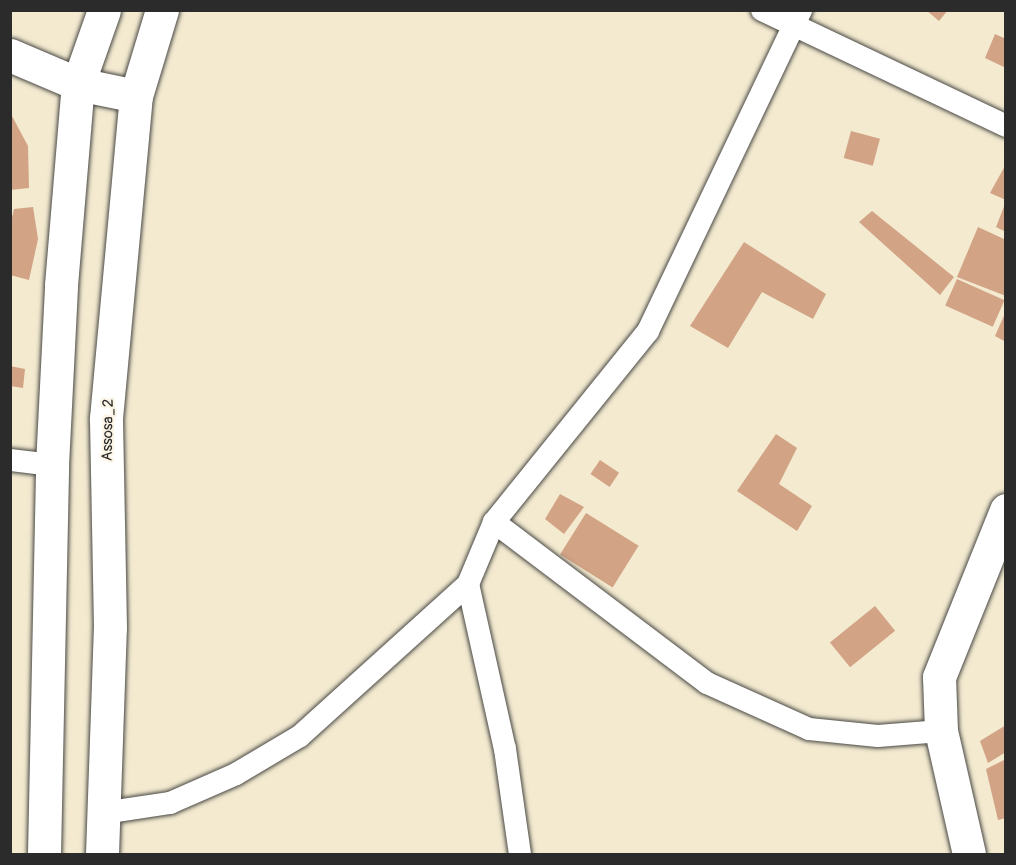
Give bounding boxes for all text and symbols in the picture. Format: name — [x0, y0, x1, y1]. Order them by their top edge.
street label: Assosa_2 — [98, 399, 118, 461]

